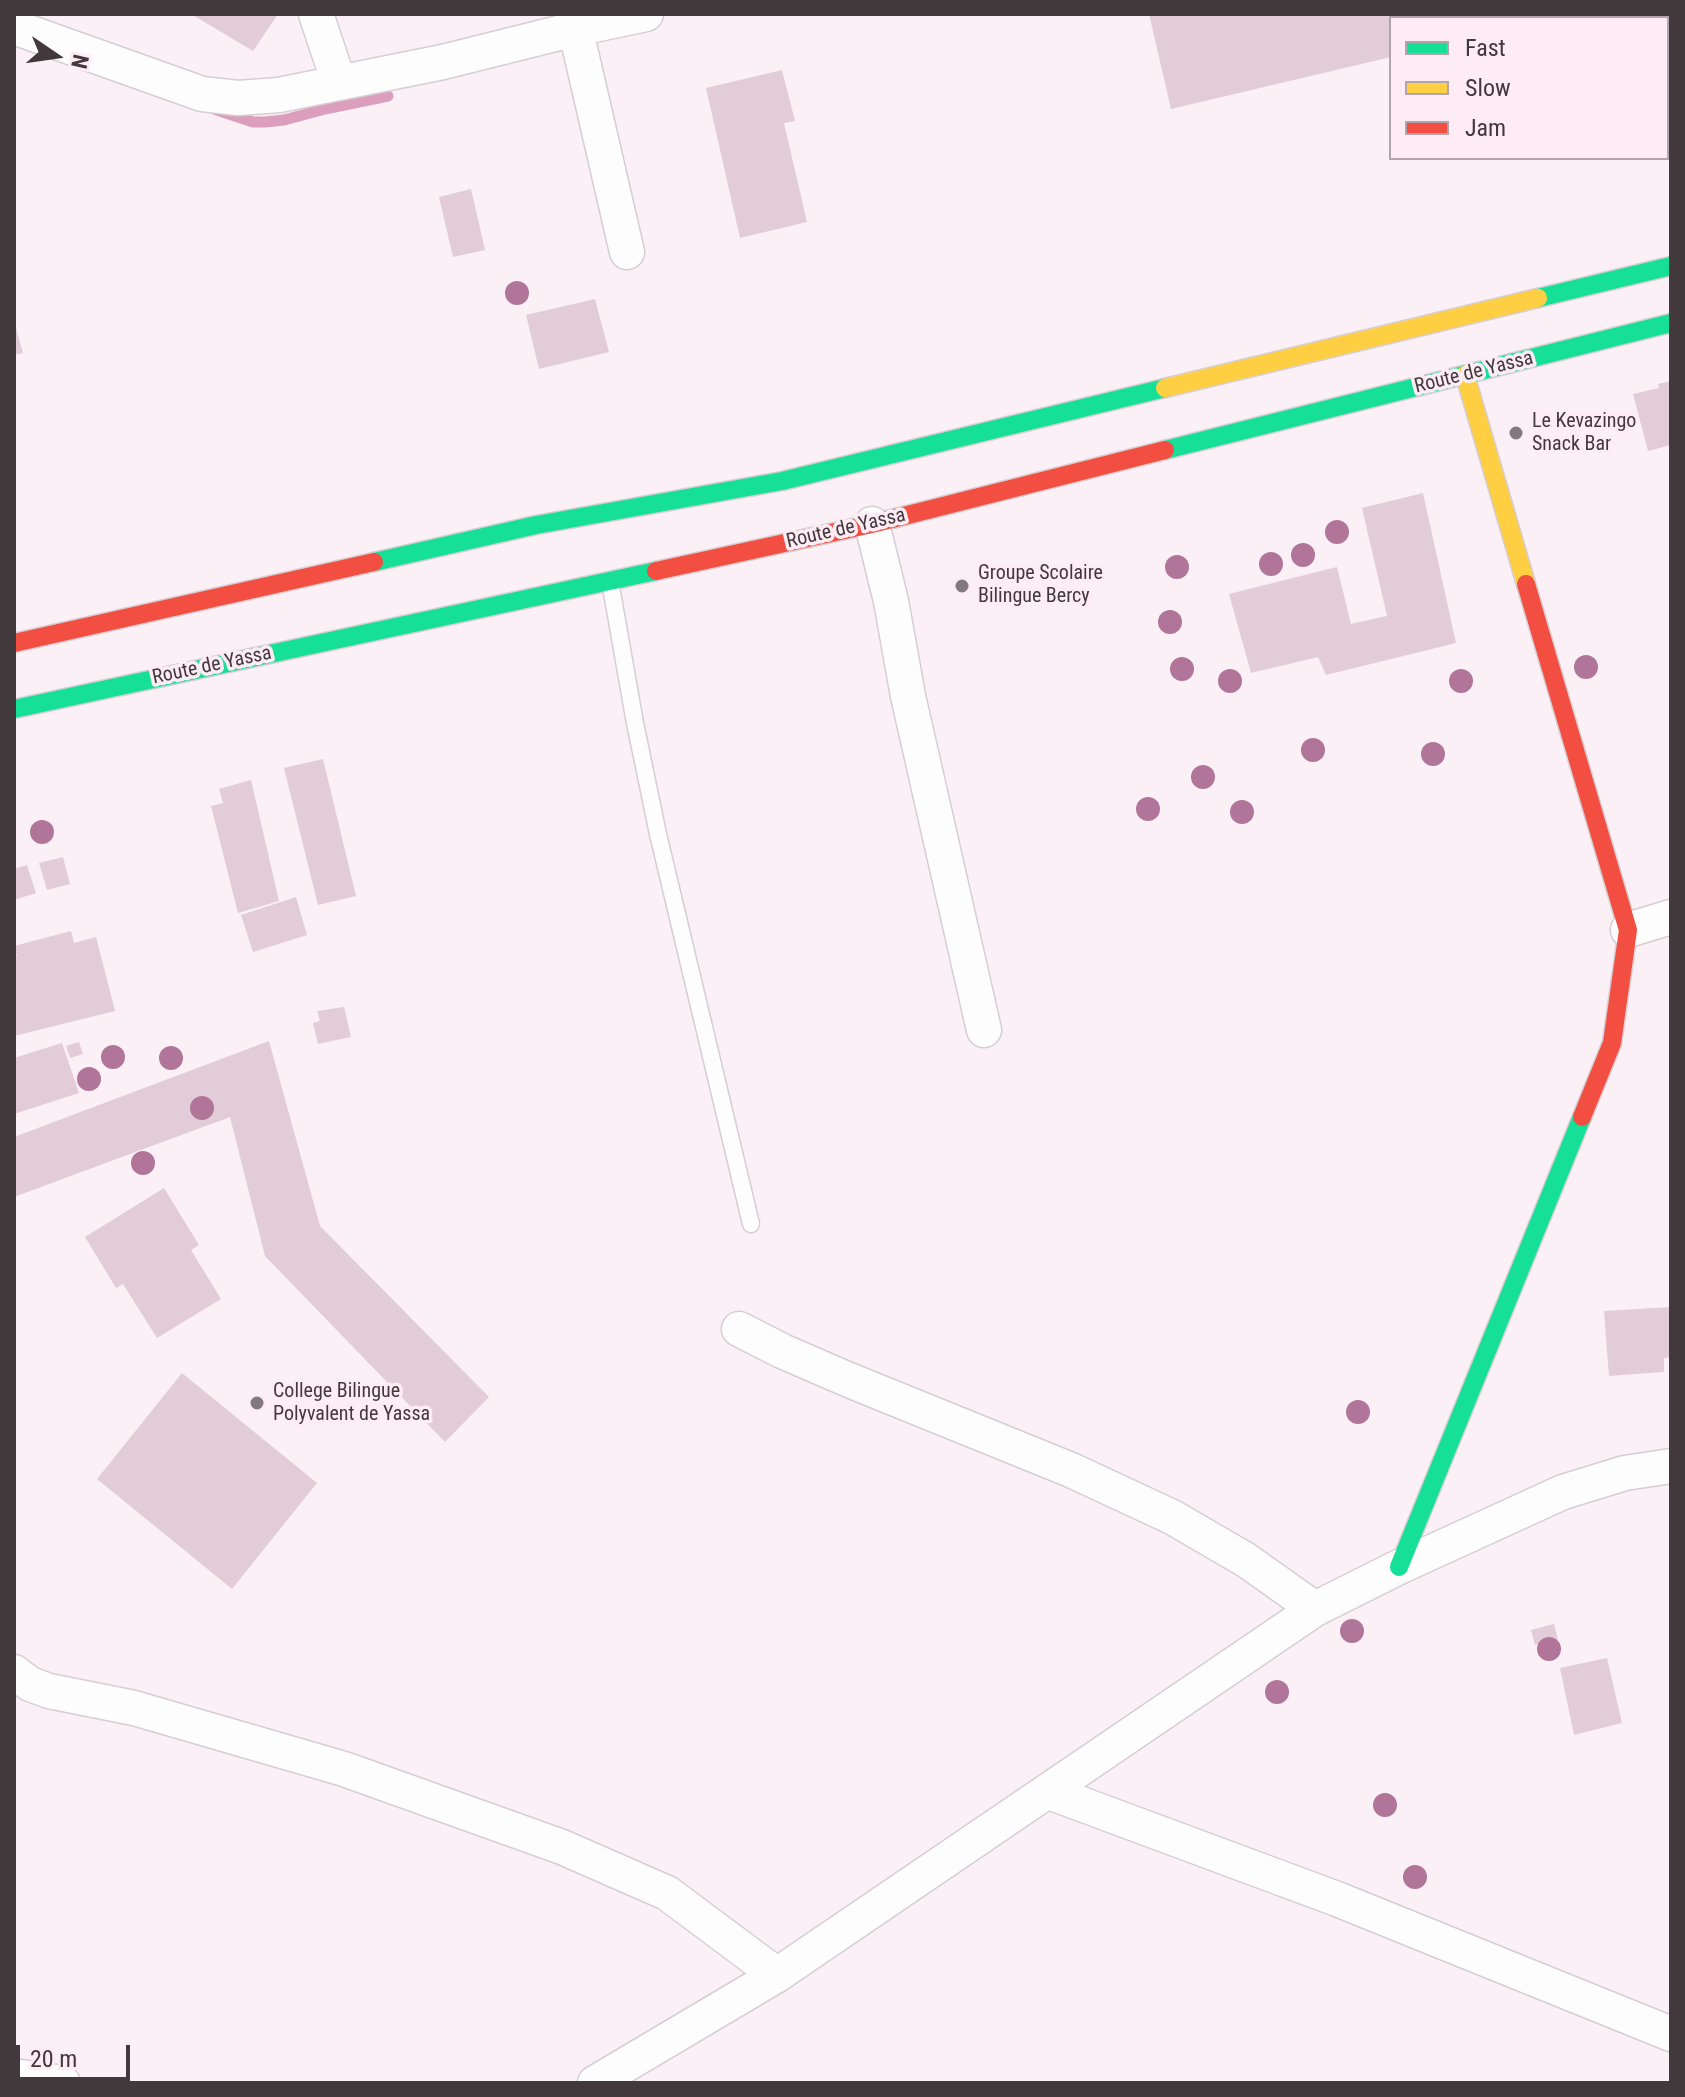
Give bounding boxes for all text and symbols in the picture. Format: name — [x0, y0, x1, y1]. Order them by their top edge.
north arrow — [16, 16, 96, 96]
legend — [1389, 16, 1669, 160]
text: Fast — [1465, 34, 1506, 62]
text: N — [66, 52, 94, 71]
text: Slow — [1465, 74, 1511, 102]
text: Jam — [1465, 114, 1506, 142]
street label: Route de Yassa — [1412, 347, 1536, 399]
place label: Le Kevazingo Snack Bar — [1532, 410, 1636, 457]
marker: Le Kevazingo Snack Bar — [1507, 424, 1525, 442]
street label: Route de Yassa — [784, 504, 908, 554]
place label: Groupe Scolaire Bilingue Bercy — [978, 562, 1103, 609]
marker: Groupe Scolaire Bilingue Bercy — [953, 577, 971, 595]
street label: Route de Yassa — [150, 642, 274, 690]
place label: College Bilingue Polyvalent de Yassa — [273, 1380, 430, 1427]
marker: College Bilingue Polyvalent de Yassa — [248, 1394, 266, 1412]
scale bar — [20, 2029, 134, 2079]
text: 20 m — [30, 2045, 77, 2073]

